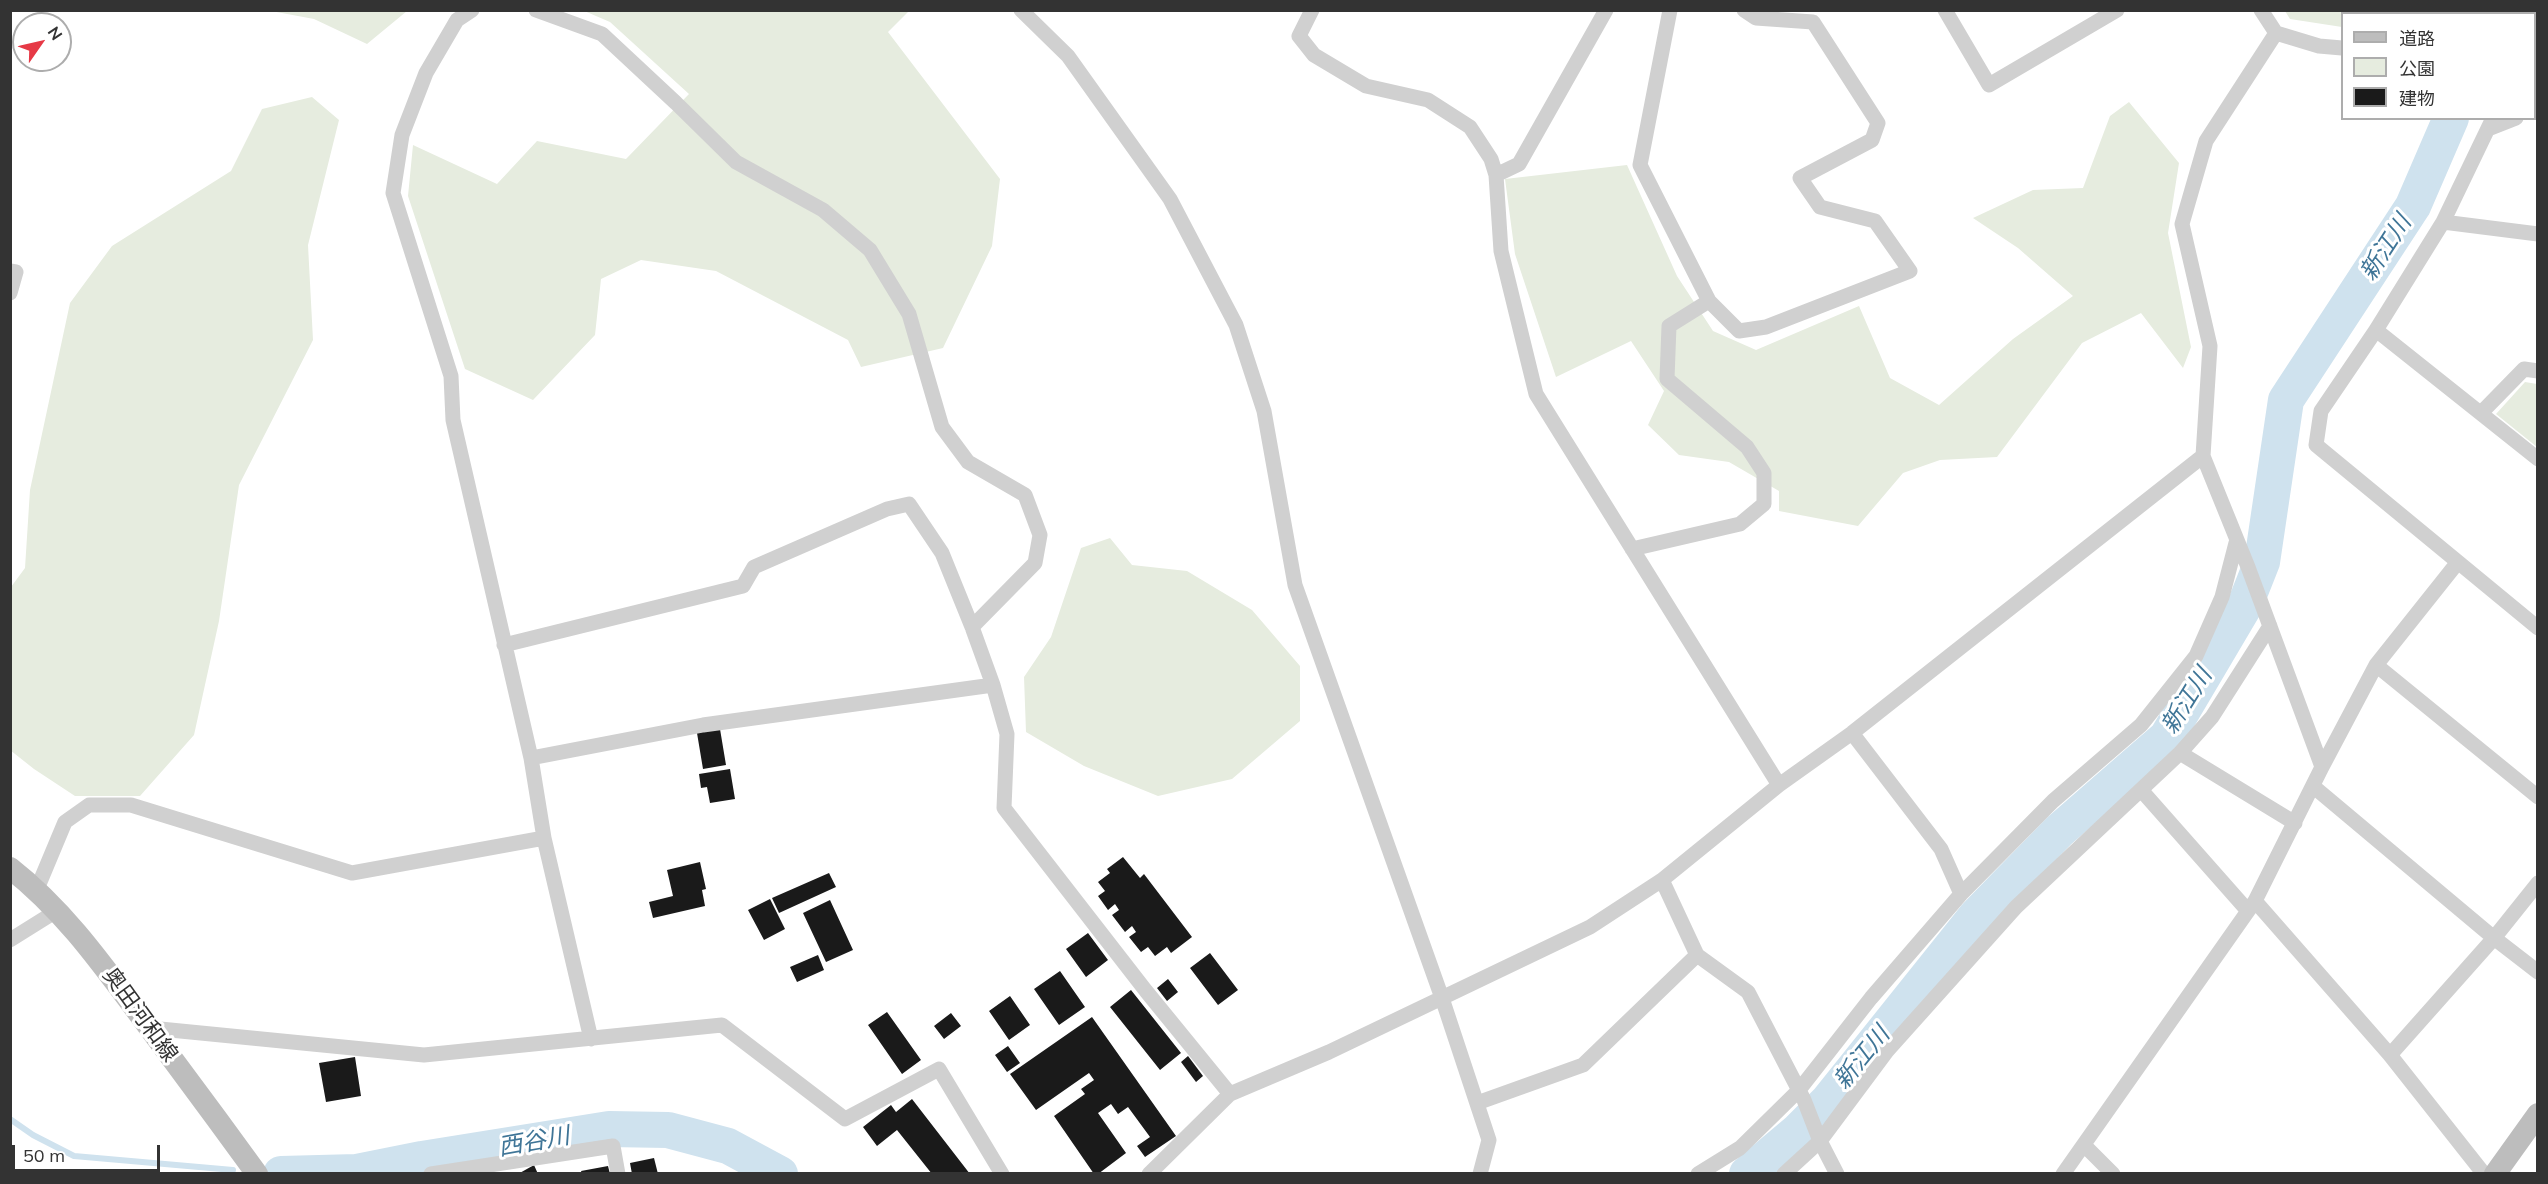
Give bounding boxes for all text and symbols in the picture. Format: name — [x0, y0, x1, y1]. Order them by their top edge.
north arrow — [12, 12, 72, 72]
legend — [2341, 12, 2536, 120]
text: N — [44, 22, 67, 44]
text: 道路 — [2399, 27, 2435, 50]
text: 公園 — [2399, 57, 2435, 80]
text: 建物 — [2399, 87, 2435, 110]
water label: 新江川 — [2354, 210, 2418, 286]
water label: 新江川 — [2156, 663, 2218, 739]
street label: 奥田河和線 — [97, 963, 183, 1067]
water label: 新江川 — [1828, 1021, 1896, 1095]
water label: 西谷川 — [496, 1122, 572, 1162]
scale bar — [15, 1133, 164, 1171]
text: 50 m — [23, 1144, 65, 1167]

